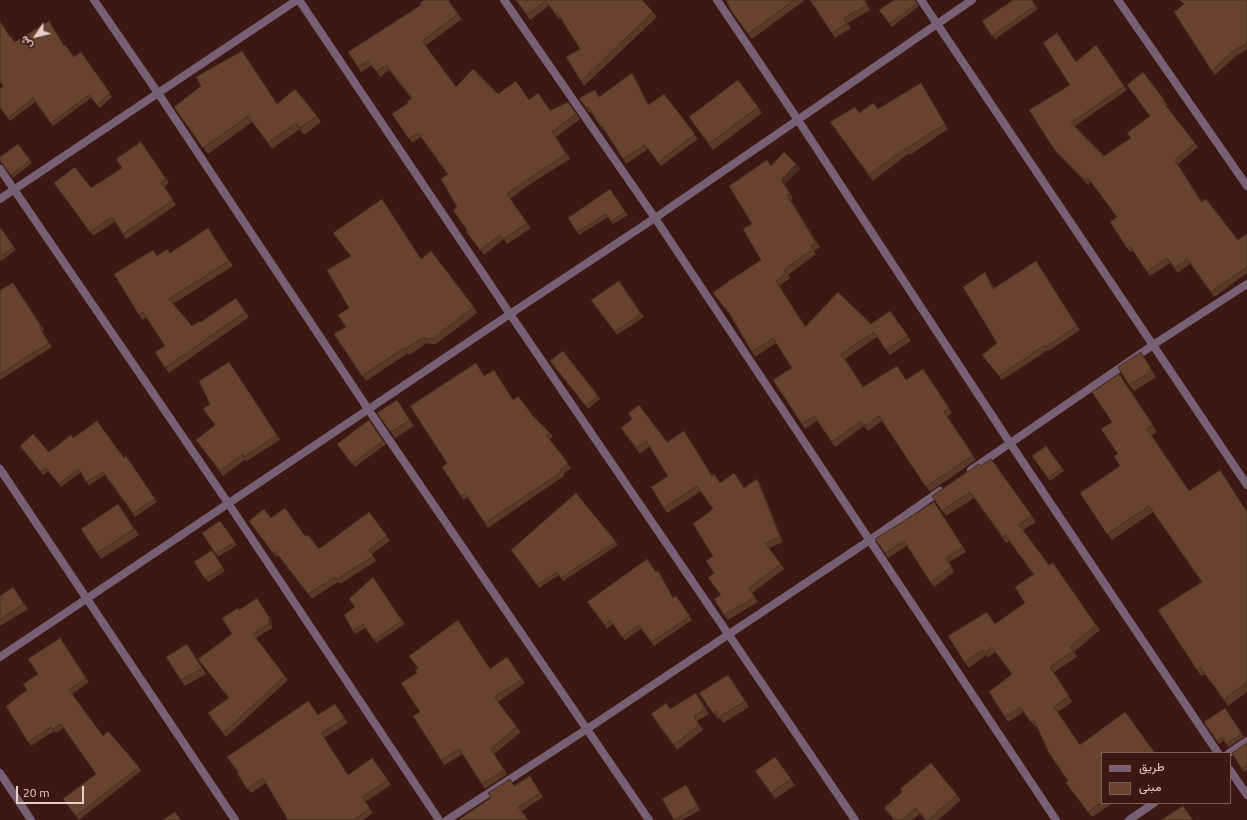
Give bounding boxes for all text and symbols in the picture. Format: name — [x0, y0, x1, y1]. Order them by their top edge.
north arrow — [16, 16, 56, 56]
text: ش — [17, 34, 35, 52]
legend — [1101, 752, 1231, 804]
text: طريق — [1139, 760, 1164, 773]
scale bar — [18, 778, 86, 804]
text: مبنى — [1139, 780, 1161, 793]
text: 20 m — [23, 786, 50, 799]

